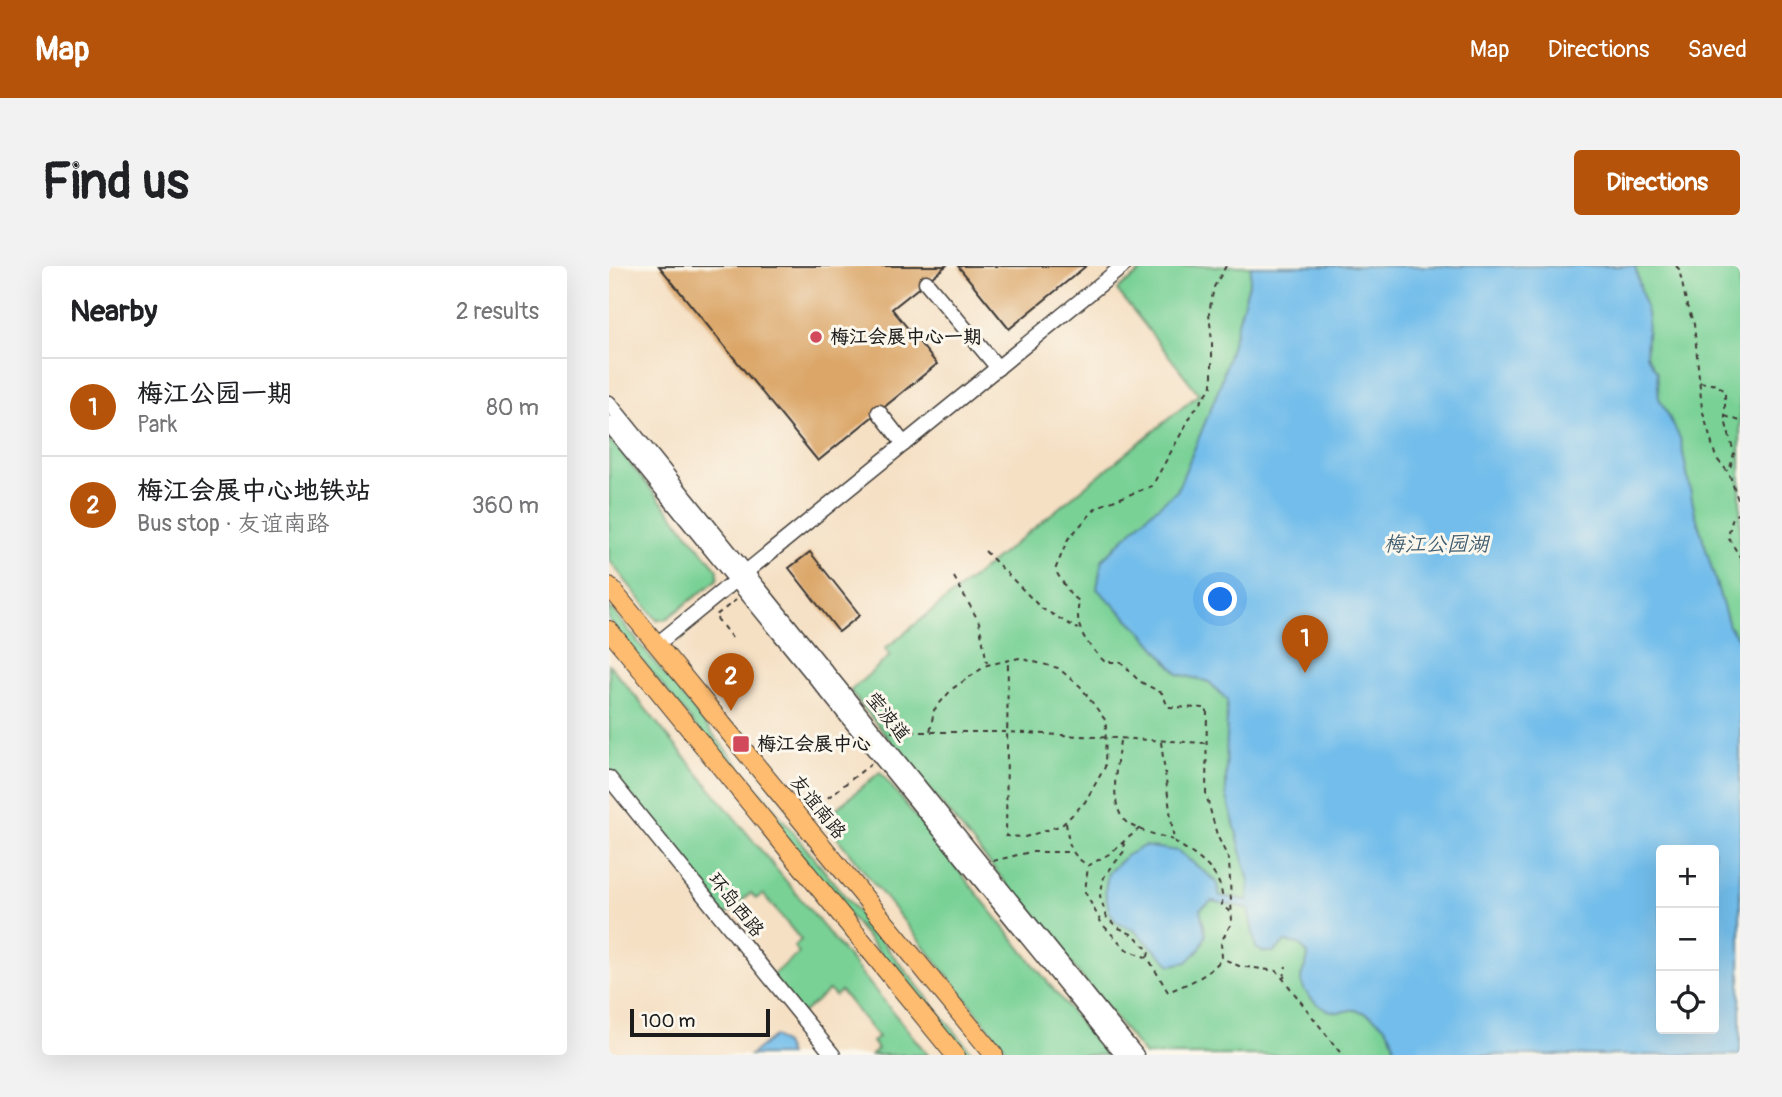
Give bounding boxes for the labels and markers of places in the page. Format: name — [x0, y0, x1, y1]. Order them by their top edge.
place label: 梅江会展中心一期 — [830, 325, 982, 349]
marker: 梅江会展中心一期 — [808, 329, 824, 345]
pin: 1 — [1282, 615, 1328, 673]
pin: 2 — [708, 653, 754, 711]
place label: 梅江会展中心 — [757, 732, 871, 756]
marker: 梅江会展中心 — [731, 734, 751, 754]

